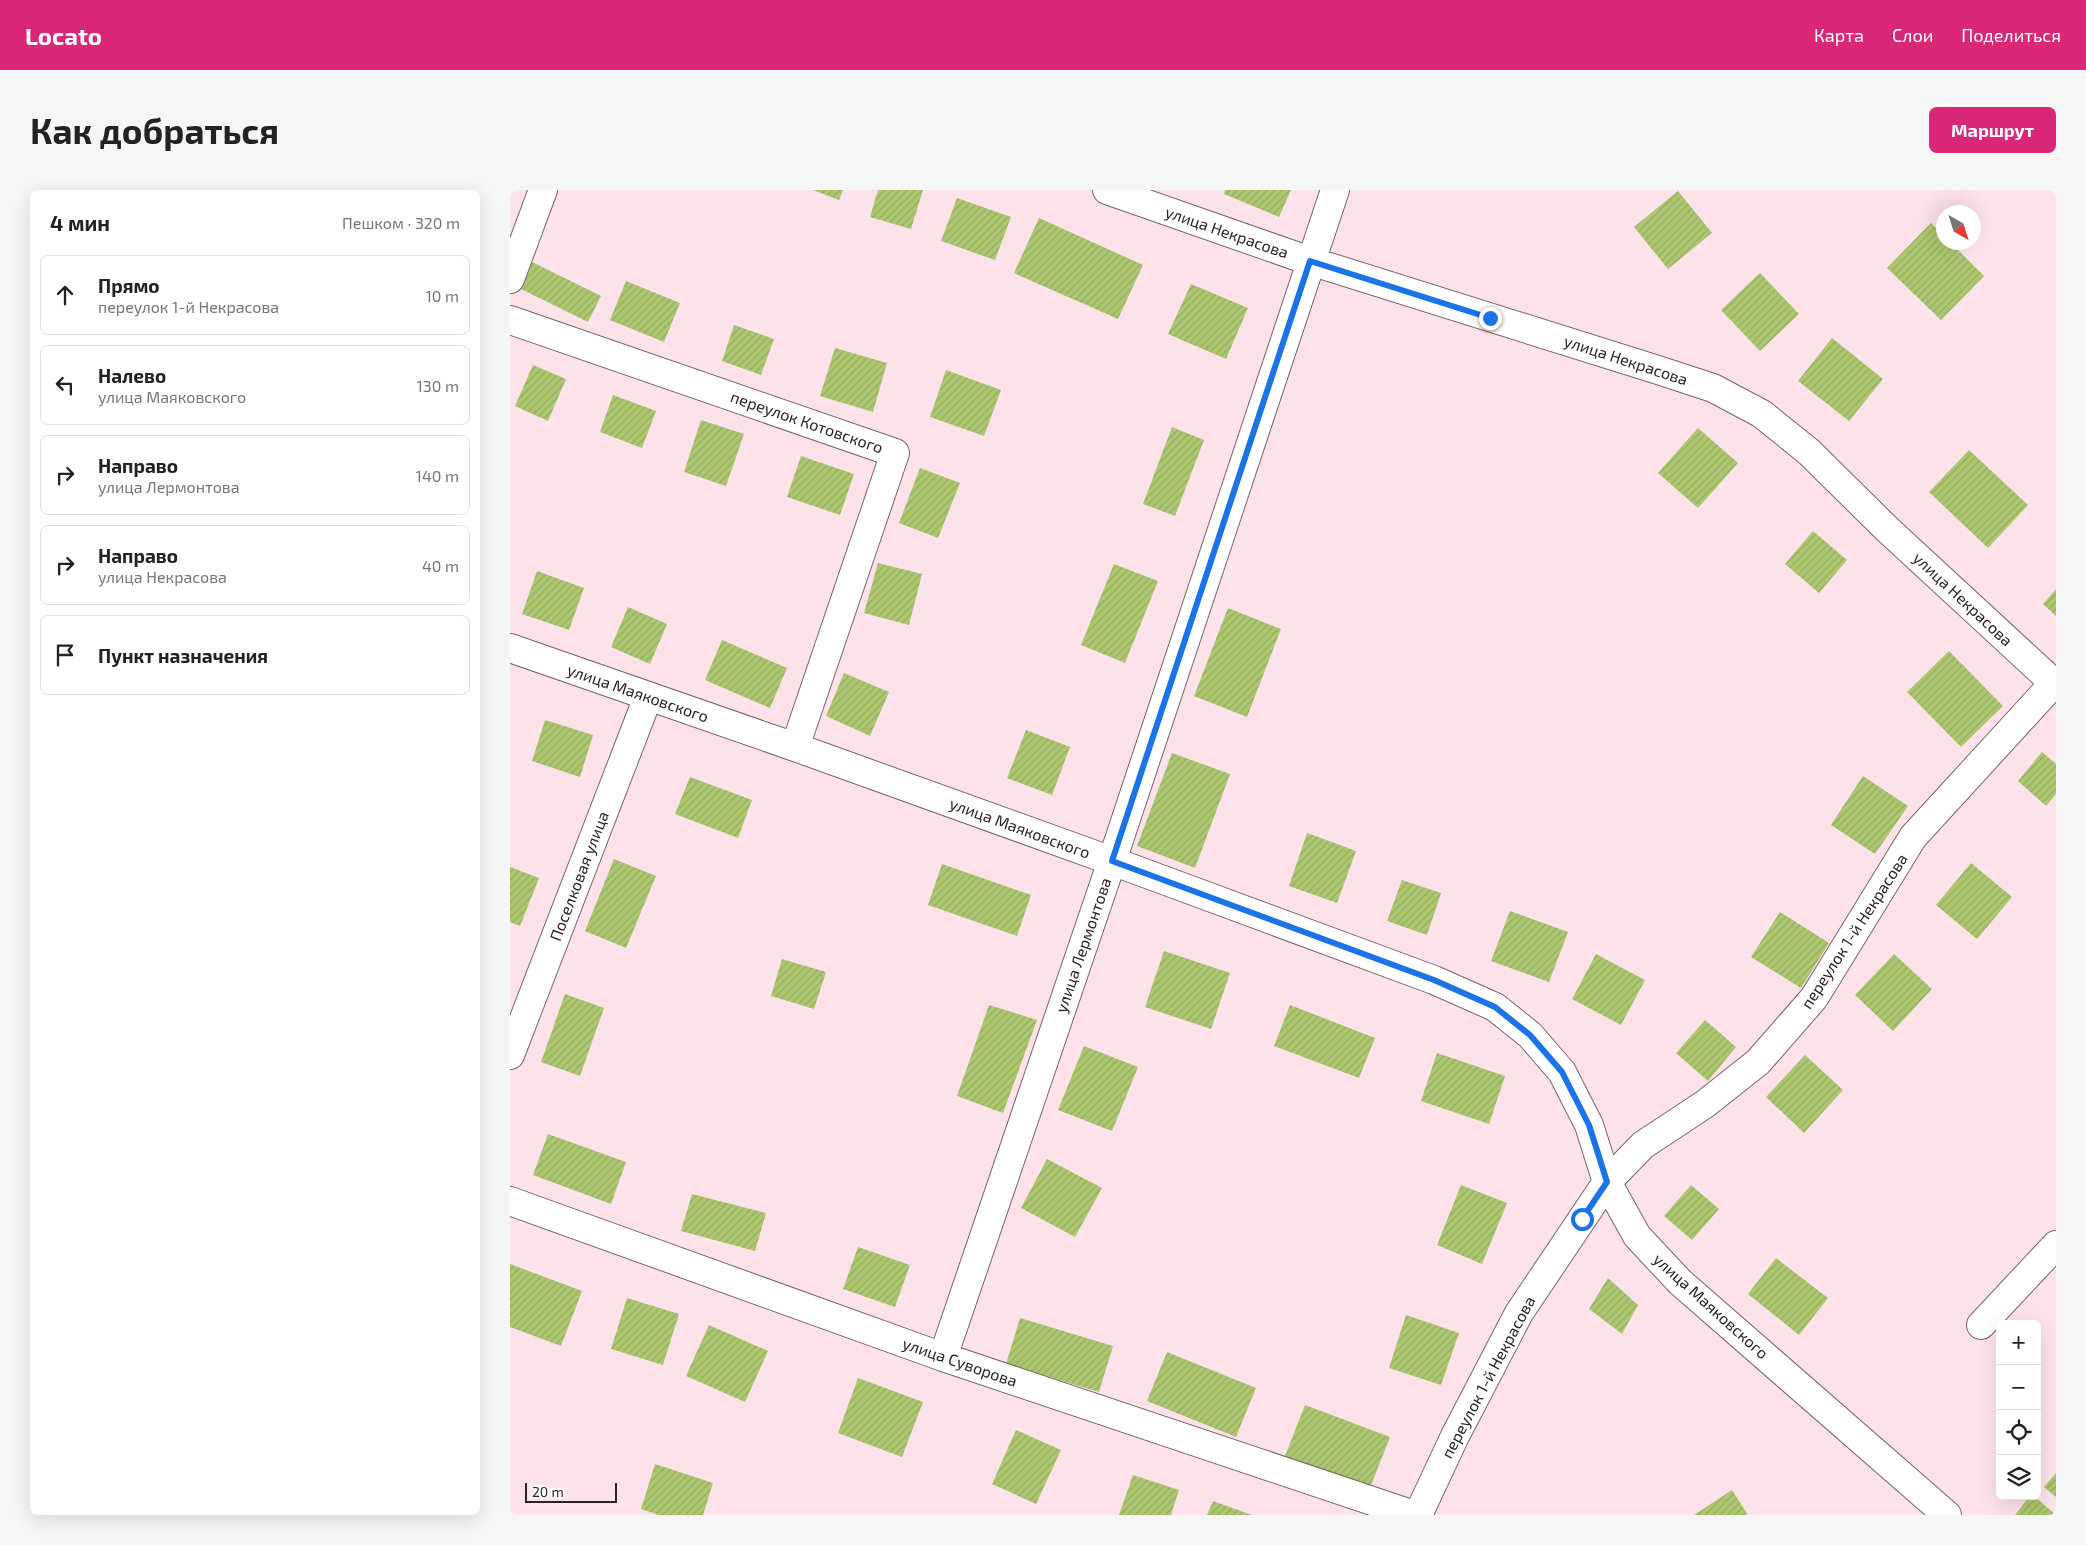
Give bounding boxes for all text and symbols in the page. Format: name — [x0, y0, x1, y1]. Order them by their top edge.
text: Locato — [25, 21, 102, 50]
text: Карта — [1814, 24, 1864, 46]
text: Слои — [1892, 24, 1933, 46]
text: Поделиться — [1961, 24, 2061, 46]
button: Маршрут — [1929, 107, 2056, 153]
text: Как добраться — [30, 109, 279, 151]
street label: улица Некрасова — [1163, 202, 1291, 262]
north arrow — [1936, 205, 1981, 250]
text: 4 мин — [50, 210, 110, 235]
text: Пешком · 320 m — [342, 213, 460, 232]
text: Прямо — [98, 274, 160, 297]
icon: ahead — [51, 281, 79, 309]
text: 10 m — [425, 286, 459, 305]
text: переулок 1-й Некрасова — [98, 297, 279, 316]
route end — [1479, 307, 1502, 330]
street label: улица Некрасова — [1562, 331, 1690, 389]
text: Налево — [98, 364, 166, 387]
icon: left — [51, 371, 79, 399]
text: 130 m — [417, 376, 459, 395]
street label: переулок Котовского — [728, 386, 886, 458]
text: улица Маяковского — [98, 387, 246, 406]
text: Направо — [98, 454, 178, 477]
icon: right — [51, 461, 79, 489]
text: 140 m — [416, 466, 459, 485]
text: улица Лермонтова — [98, 477, 240, 496]
text: Направо — [98, 544, 178, 567]
street label: улица Некрасова — [1909, 548, 2017, 650]
icon: right — [51, 551, 79, 579]
text: 40 m — [422, 556, 459, 575]
text: улица Некрасова — [98, 567, 227, 586]
icon: arrive — [51, 641, 79, 669]
text: Пункт назначения — [98, 644, 268, 667]
street label: улица Маяковского — [565, 659, 711, 727]
street label: улица Маяковского — [947, 793, 1093, 863]
street label: Поселковая улица — [545, 808, 613, 944]
street label: переулок 1-й Некрасова — [1796, 850, 1912, 1012]
street label: улица Лермонтова — [1051, 875, 1115, 1015]
route start — [1571, 1208, 1594, 1231]
street label: улица Маяковского — [1649, 1249, 1773, 1363]
street label: переулок 1-й Некрасова — [1437, 1292, 1539, 1462]
map controls — [1996, 1320, 2041, 1500]
button: + — [1996, 1320, 2041, 1365]
street label: улица Суворова — [900, 1333, 1020, 1391]
button: − — [1996, 1365, 2041, 1410]
button: locate — [1996, 1410, 2041, 1455]
button: layers — [1996, 1455, 2041, 1500]
scale bar — [525, 1480, 618, 1503]
text: 20 m — [532, 1483, 564, 1500]

